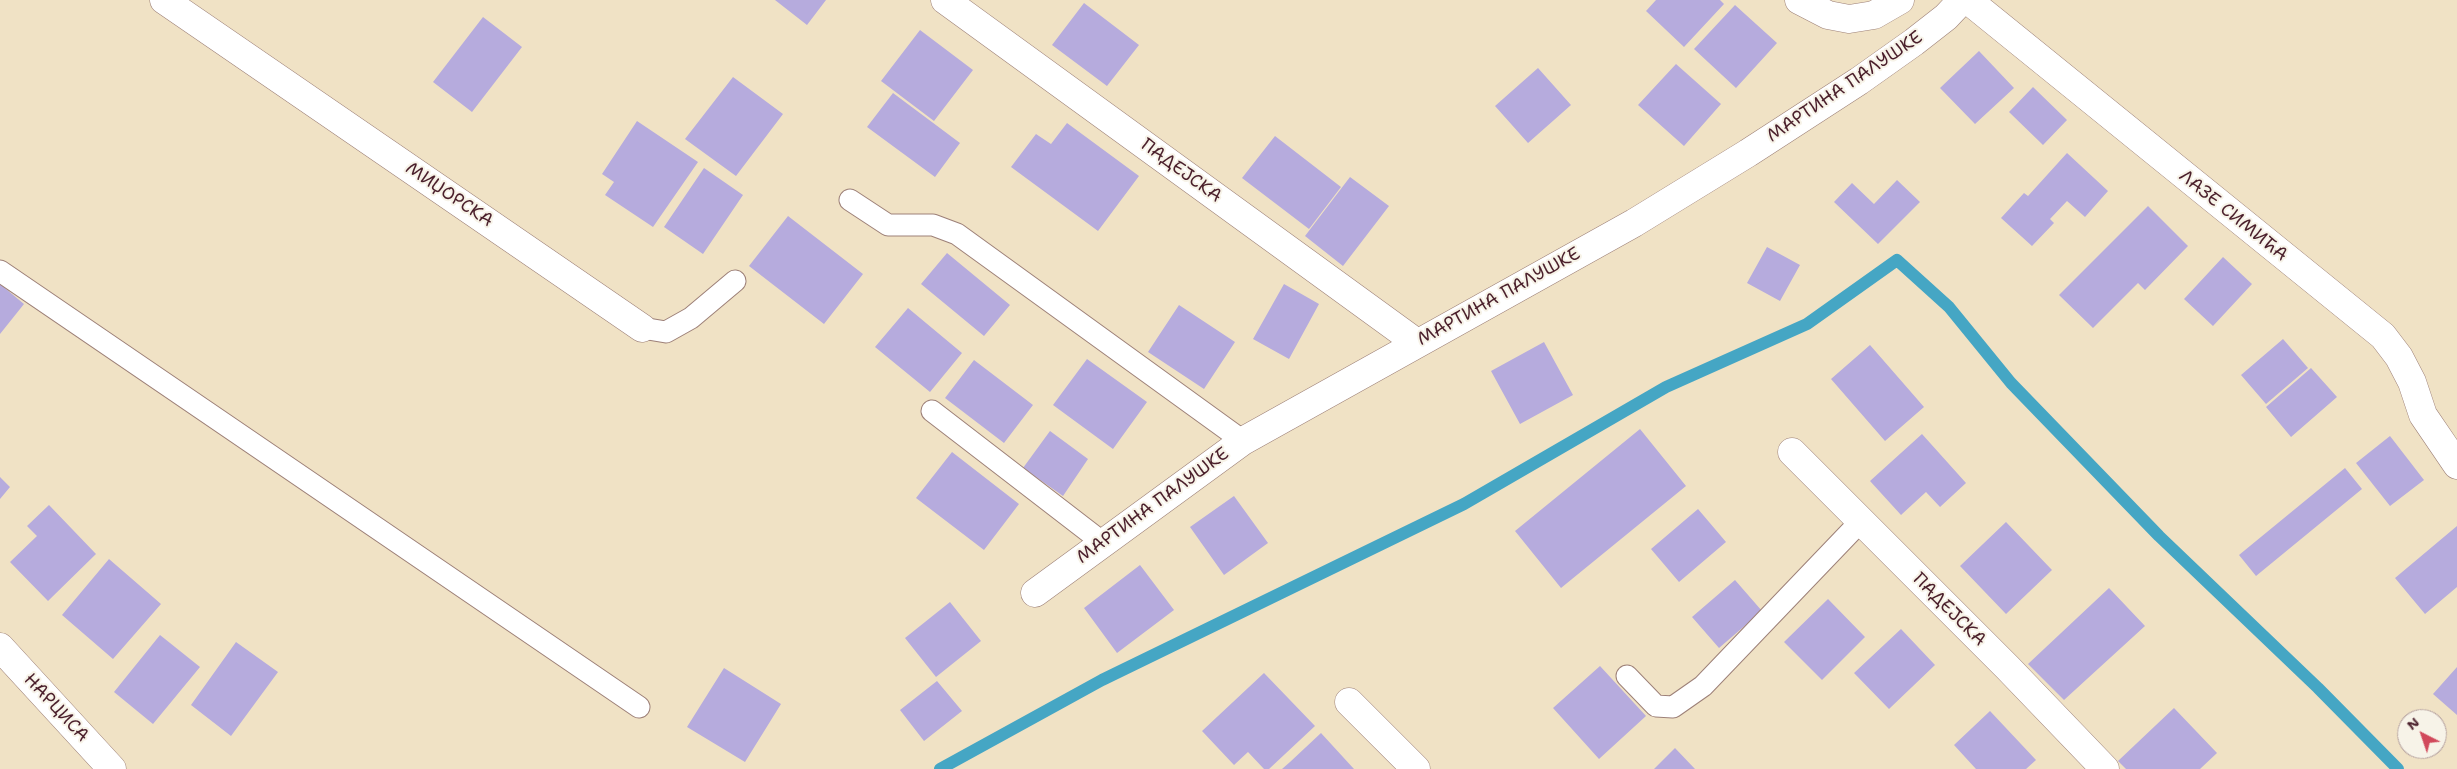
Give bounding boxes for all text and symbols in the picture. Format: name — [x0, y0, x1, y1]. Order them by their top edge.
street label: МАРТИНА ПАЛУШКЕ — [1763, 27, 1927, 147]
street label: ПАДЕЈСКА — [1136, 134, 1226, 208]
street label: МИЏОРСКА — [401, 158, 497, 232]
street label: ЛАЗЕ СИМИЋА — [2174, 166, 2292, 266]
street label: МАРТИНА ПАЛУШКЕ — [1414, 243, 1584, 351]
street label: МАРТИНА ПАЛУШКЕ — [1073, 443, 1233, 569]
street label: ПАДЕЈСКА — [1908, 569, 1990, 651]
street label: НАРЦИСА — [19, 669, 93, 747]
north arrow — [2397, 709, 2447, 759]
text: N — [2403, 713, 2423, 734]

